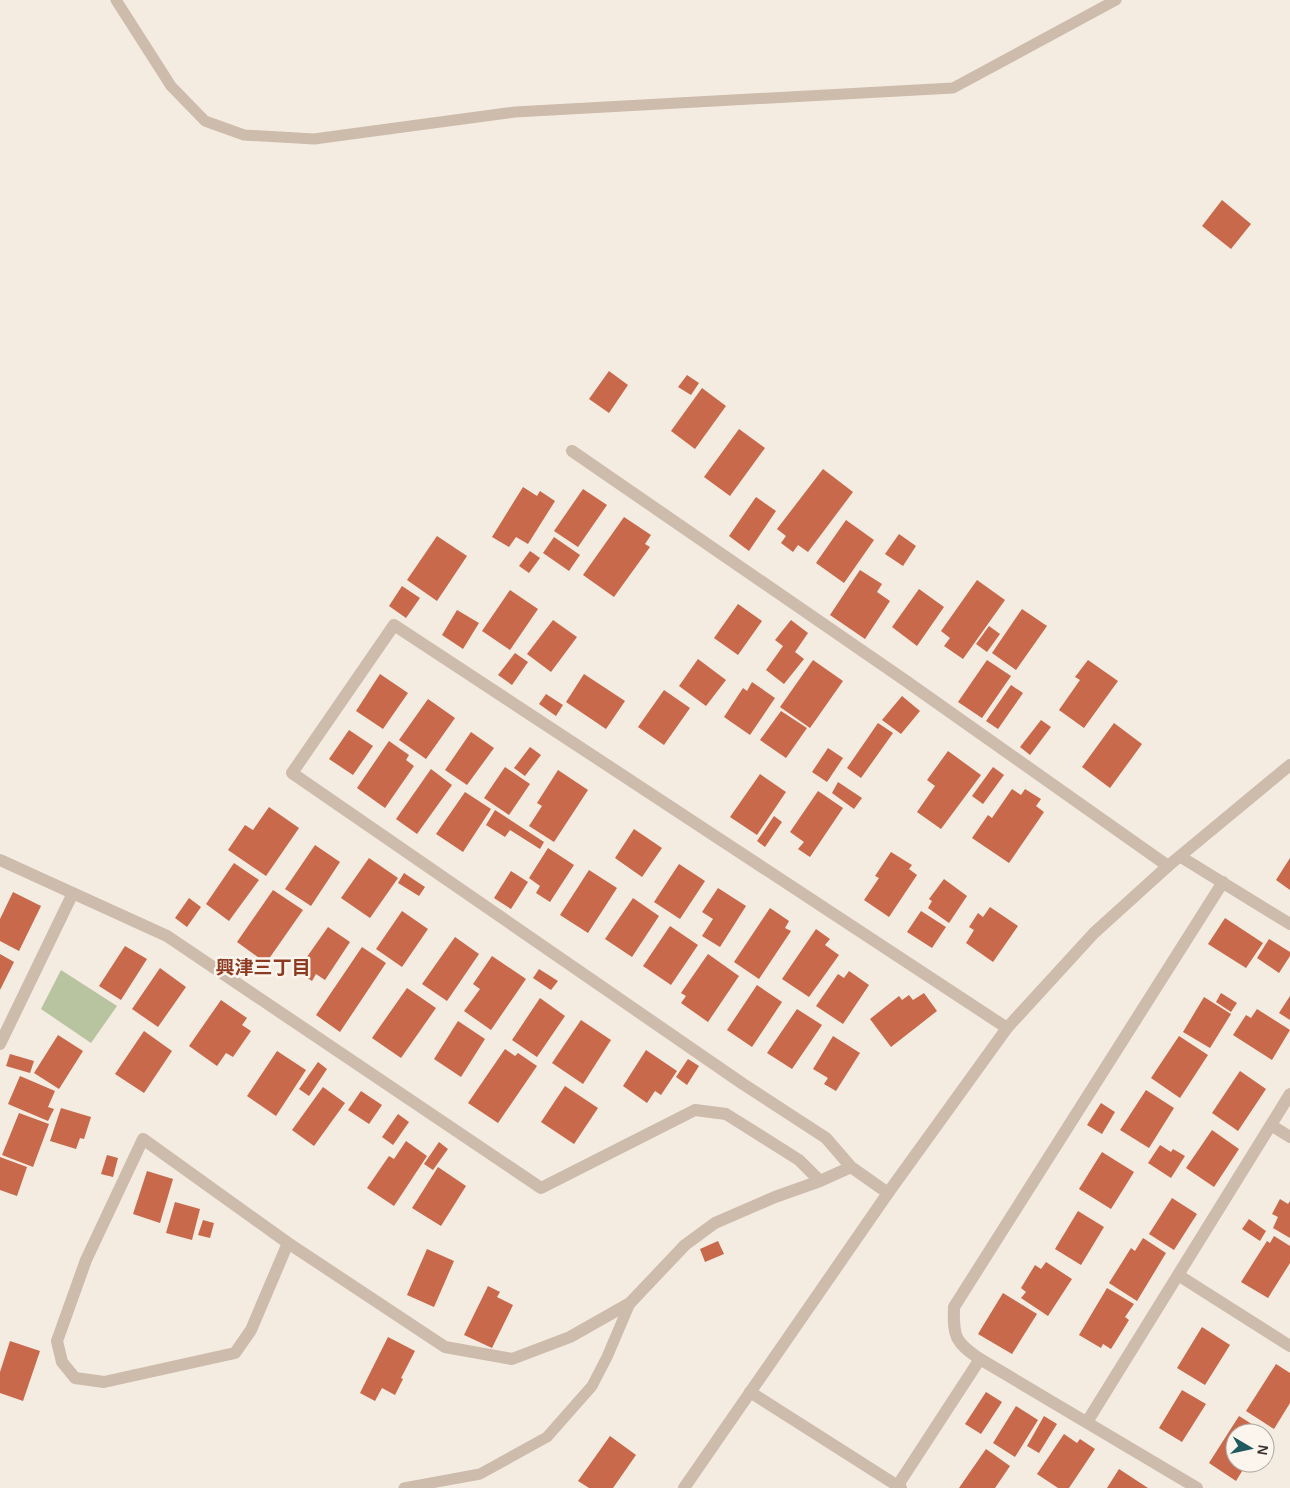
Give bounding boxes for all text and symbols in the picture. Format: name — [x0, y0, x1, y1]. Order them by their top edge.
district label: 興津三丁目 — [215, 957, 311, 978]
north arrow — [1225, 1423, 1275, 1473]
text: N — [1254, 1444, 1272, 1456]

